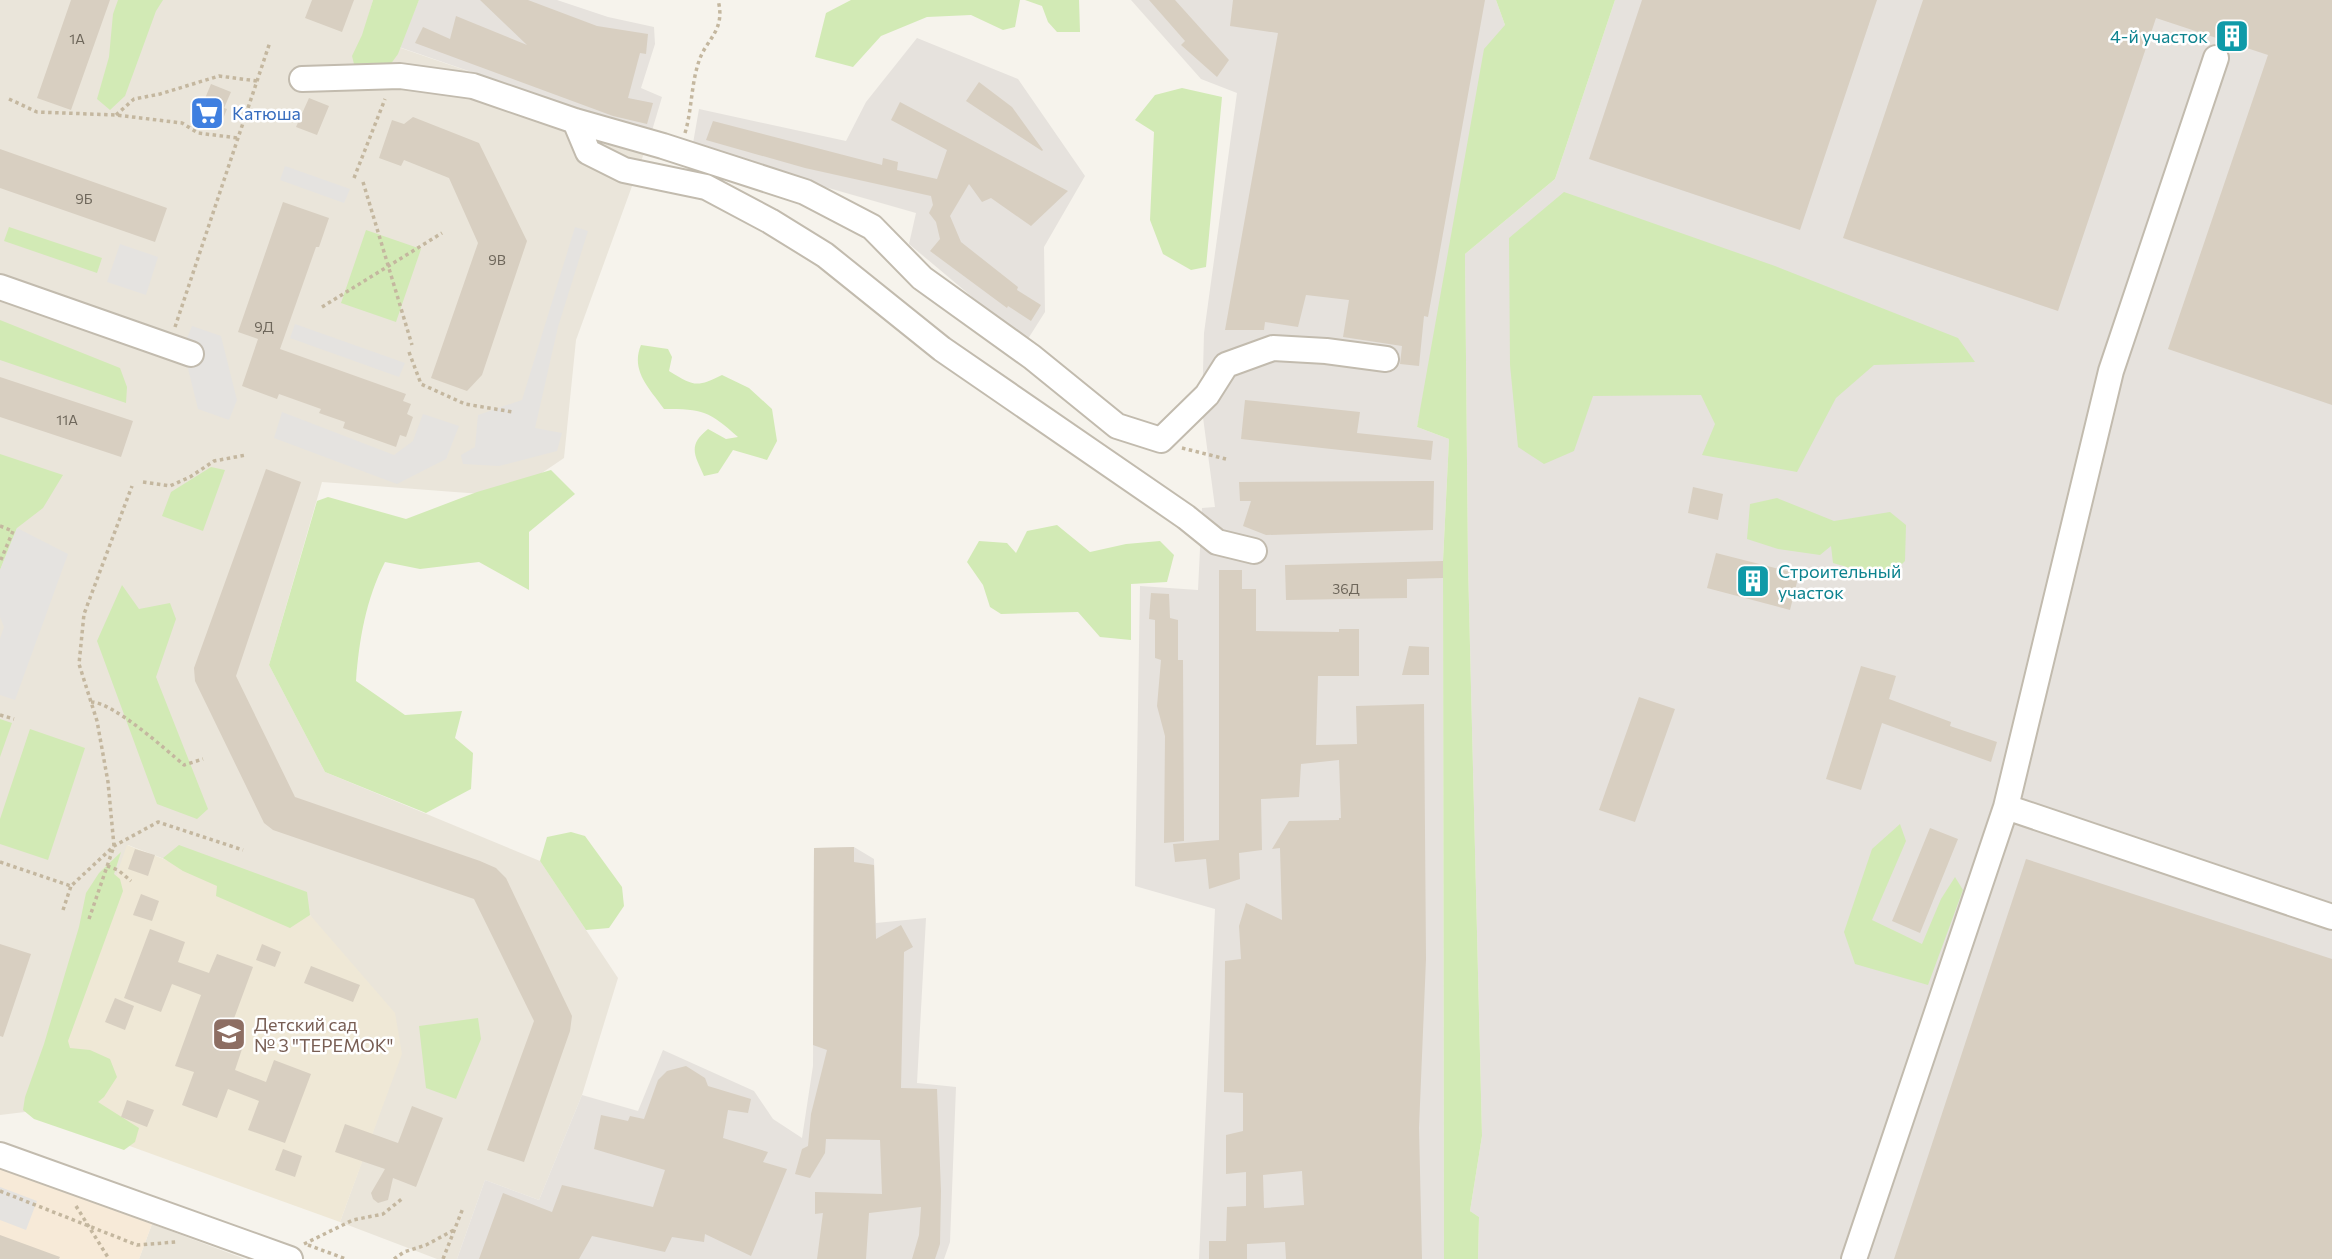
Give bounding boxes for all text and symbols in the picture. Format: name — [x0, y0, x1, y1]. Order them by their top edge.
building icon: 4-й участок — [2213, 17, 2251, 55]
place label: 4-й участок — [2110, 25, 2208, 47]
house number: 1А — [69, 30, 85, 47]
supermarket icon: Катюша — [188, 94, 226, 132]
place label: Катюша — [232, 102, 301, 124]
house number: 9Б — [75, 190, 93, 207]
house number: 9В — [488, 251, 506, 268]
house number: 9Д — [254, 318, 274, 335]
house number: 11А — [56, 411, 78, 428]
place label: Строительный участок — [1778, 560, 1901, 603]
building icon: Строительный участок — [1734, 562, 1772, 600]
house number: 36Д — [1332, 580, 1360, 597]
place label: Детский сад № 3 "ТЕРЕМОК" — [254, 1013, 394, 1056]
school or university icon: Детский сад № 3 "ТЕРЕМОК" — [210, 1015, 248, 1053]

